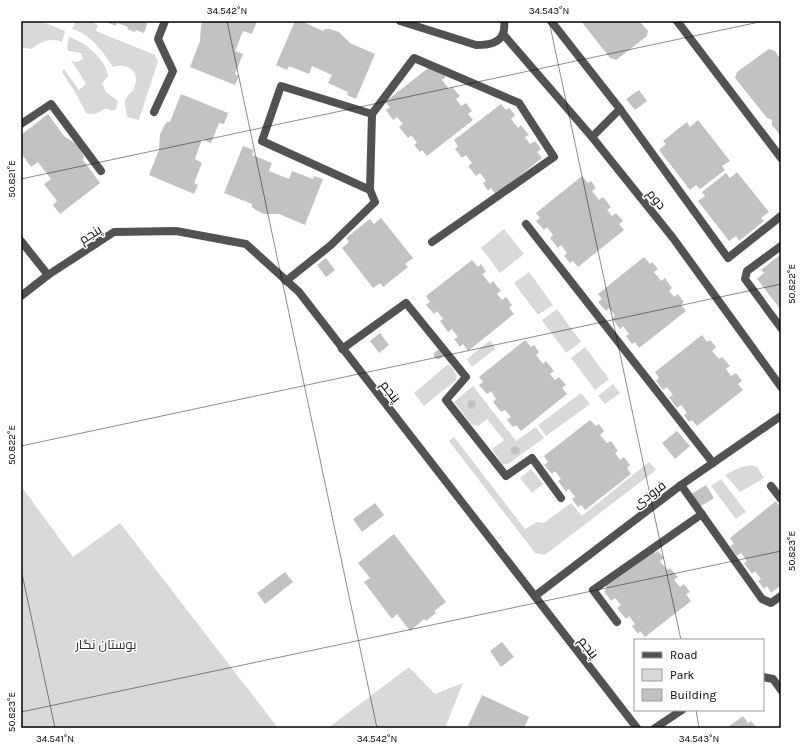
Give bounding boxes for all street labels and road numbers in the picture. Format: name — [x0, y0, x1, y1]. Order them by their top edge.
street label: دوم — [642, 186, 669, 214]
street label: پنجم — [76, 222, 106, 249]
street label: پنجم — [376, 377, 404, 407]
street label: فرودی — [630, 477, 669, 511]
street label: پنجم — [574, 633, 602, 663]

